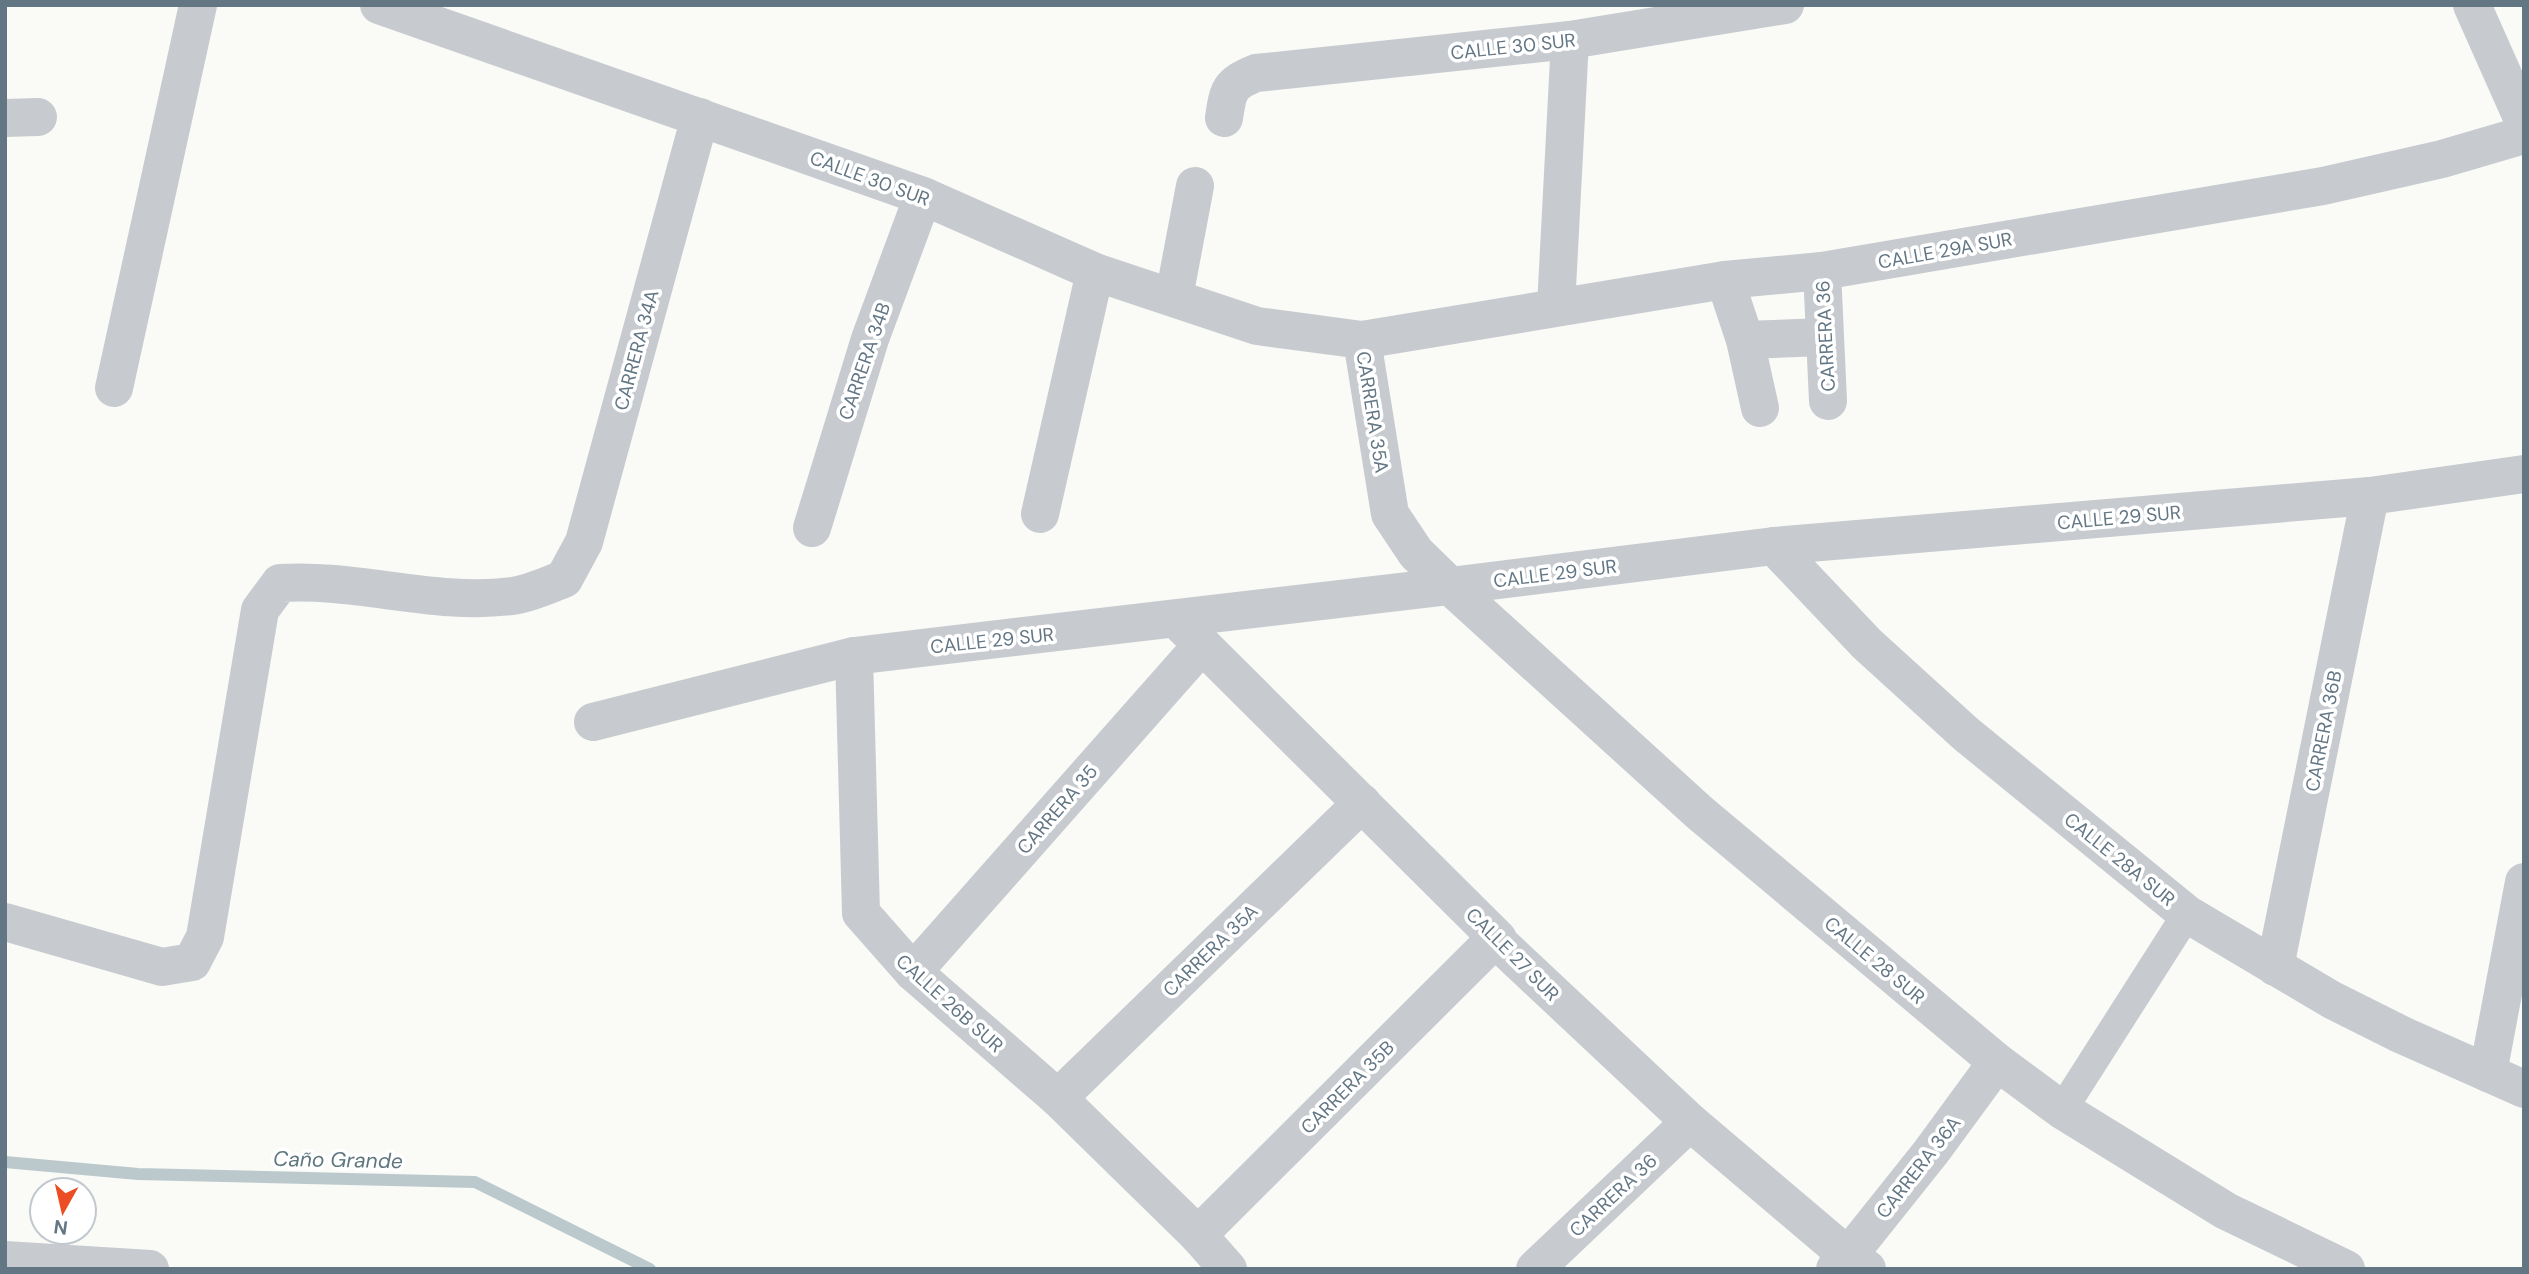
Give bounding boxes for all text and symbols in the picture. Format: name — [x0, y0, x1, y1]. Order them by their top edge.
street label: CALLE 30 SUR — [1449, 27, 1577, 66]
street label: CALLE 30 SUR — [806, 145, 933, 212]
street label: CALLE 29A SUR — [1876, 226, 2014, 275]
street label: CARRERA 36 — [1810, 280, 1841, 392]
street label: CARRERA 34A — [608, 287, 665, 413]
street label: CARRERA 34B — [833, 299, 896, 423]
street label: CARRERA 35A — [1351, 349, 1395, 475]
street label: CALLE 29 SUR — [2056, 500, 2182, 535]
street label: CALLE 29 SUR — [1492, 554, 1618, 593]
street label: CALLE 29 SUR — [929, 622, 1055, 659]
street label: CARRERA 36B — [2300, 668, 2347, 794]
street label: CARRERA 35 — [1012, 759, 1103, 859]
street label: CALLE 28A SUR — [2059, 807, 2180, 912]
street label: CARRERA 35A — [1157, 898, 1263, 1002]
street label: CALLE 27 SUR — [1461, 902, 1565, 1006]
street label: CALLE 28 SUR — [1819, 911, 1930, 1010]
street label: CALLE 26B SUR — [891, 949, 1009, 1058]
street label: CARRERA 35B — [1295, 1035, 1399, 1139]
street label: CARRERA 36A — [1871, 1111, 1966, 1224]
water label: Caño Grande — [273, 1145, 403, 1175]
street label: CARRERA 36 — [1564, 1148, 1663, 1242]
north arrow — [28, 1176, 98, 1246]
text: N — [52, 1214, 69, 1241]

